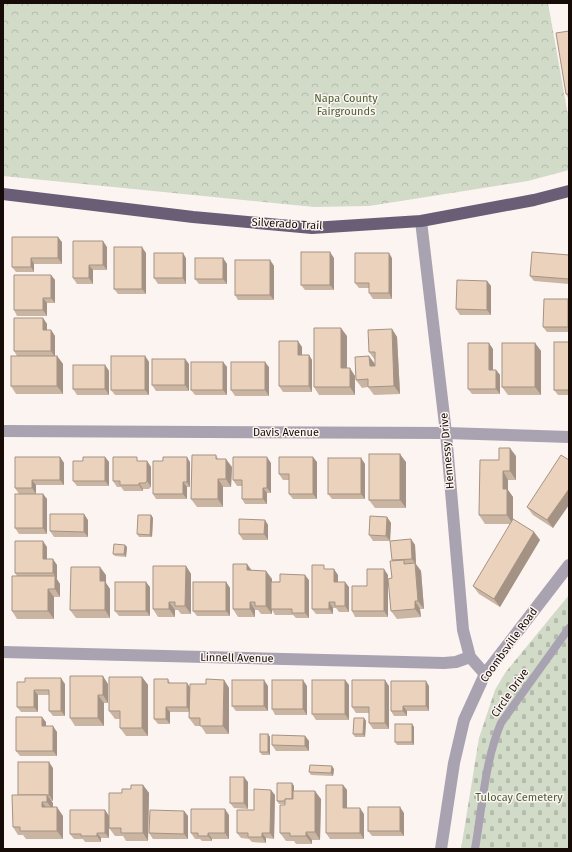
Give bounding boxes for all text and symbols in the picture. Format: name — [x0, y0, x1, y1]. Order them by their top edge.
park label: Napa County Fairgrounds — [314, 92, 378, 118]
street label: Silverado Trail — [251, 216, 323, 232]
street label: Hennessy Drive — [437, 412, 457, 490]
street label: Davis Avenue — [253, 426, 319, 439]
street label: Coombsville Road — [478, 605, 540, 685]
street label: Linnell Avenue — [200, 651, 274, 665]
street label: Circle Drive — [489, 666, 531, 720]
park label: Tulocay Cemetery — [475, 791, 563, 804]

